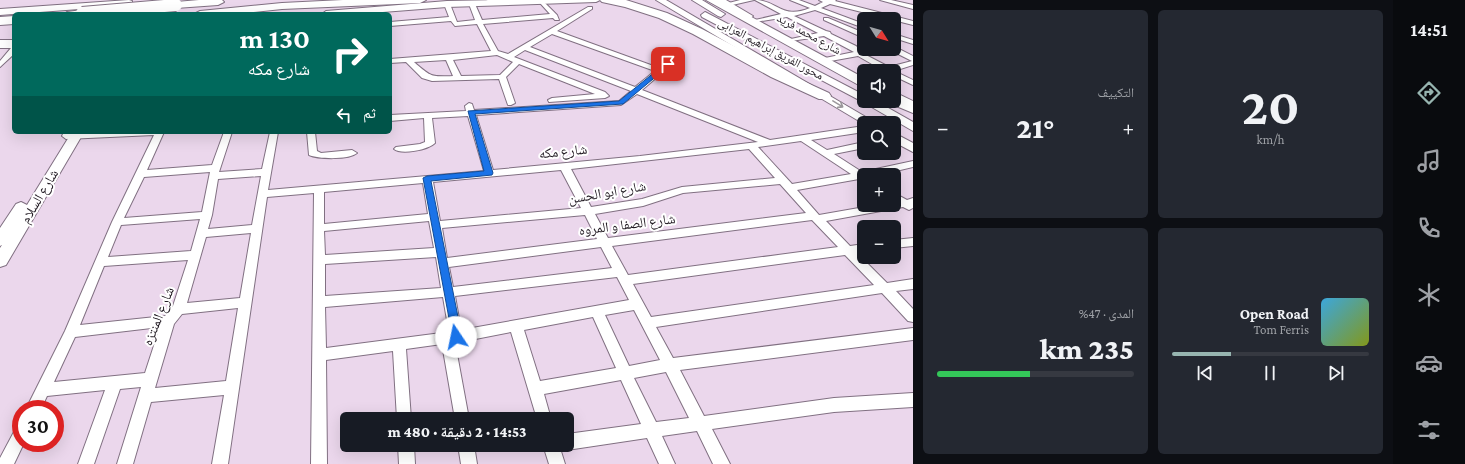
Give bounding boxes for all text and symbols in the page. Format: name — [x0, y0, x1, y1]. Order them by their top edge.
street label: شارع محمد فريد — [774, 11, 844, 58]
north arrow — [857, 12, 901, 56]
map controls — [857, 12, 901, 264]
street label: محور الفريق إبراهيم العرابى — [715, 15, 826, 84]
text: 14:51 — [1411, 20, 1447, 40]
text: 130 m — [240, 23, 310, 54]
icon: right — [324, 28, 376, 80]
pin — [651, 47, 685, 81]
icon: arrive — [657, 53, 679, 75]
text: شارع مكه — [248, 59, 310, 79]
button: sound — [857, 64, 901, 108]
text: 20 — [1241, 77, 1300, 135]
icon: directions — [1415, 79, 1443, 107]
text: التكييف — [1098, 85, 1134, 100]
one-way arrow — [832, 101, 844, 109]
icon: left — [333, 104, 355, 126]
text: ثم — [363, 105, 376, 121]
text: 21° — [1016, 111, 1055, 144]
text: − — [937, 115, 949, 140]
text: + — [1122, 115, 1134, 140]
button: search — [857, 116, 901, 160]
text: km/h — [1256, 132, 1285, 147]
street label: شارع مكه — [538, 141, 588, 163]
icon: music — [1415, 147, 1443, 175]
street label: شارع السلام — [17, 166, 63, 227]
button: + — [857, 168, 901, 212]
street label: شارع ابو الحسن — [567, 177, 647, 209]
street label: شارع الصفا و المروه — [578, 210, 676, 240]
icon: phone — [1415, 214, 1443, 242]
button: − — [857, 220, 901, 264]
icon: climate — [1415, 281, 1443, 309]
street label: شارع المنتزه — [139, 284, 179, 348]
text: المدى · 47% — [1079, 306, 1134, 321]
text: Open Road — [1240, 306, 1309, 322]
position arrow — [435, 316, 477, 358]
text: Tom Ferris — [1254, 322, 1309, 337]
text: 235 km — [1040, 332, 1134, 365]
icon: car — [1415, 349, 1443, 377]
icon: previous — [1194, 362, 1216, 384]
icon: pause — [1259, 362, 1281, 384]
icon: next — [1325, 362, 1347, 384]
speed limit sign: 30 — [12, 400, 64, 452]
icon: filters — [1415, 416, 1443, 444]
text: 14:53 · 2 دقيقة · 480 m — [388, 424, 526, 440]

